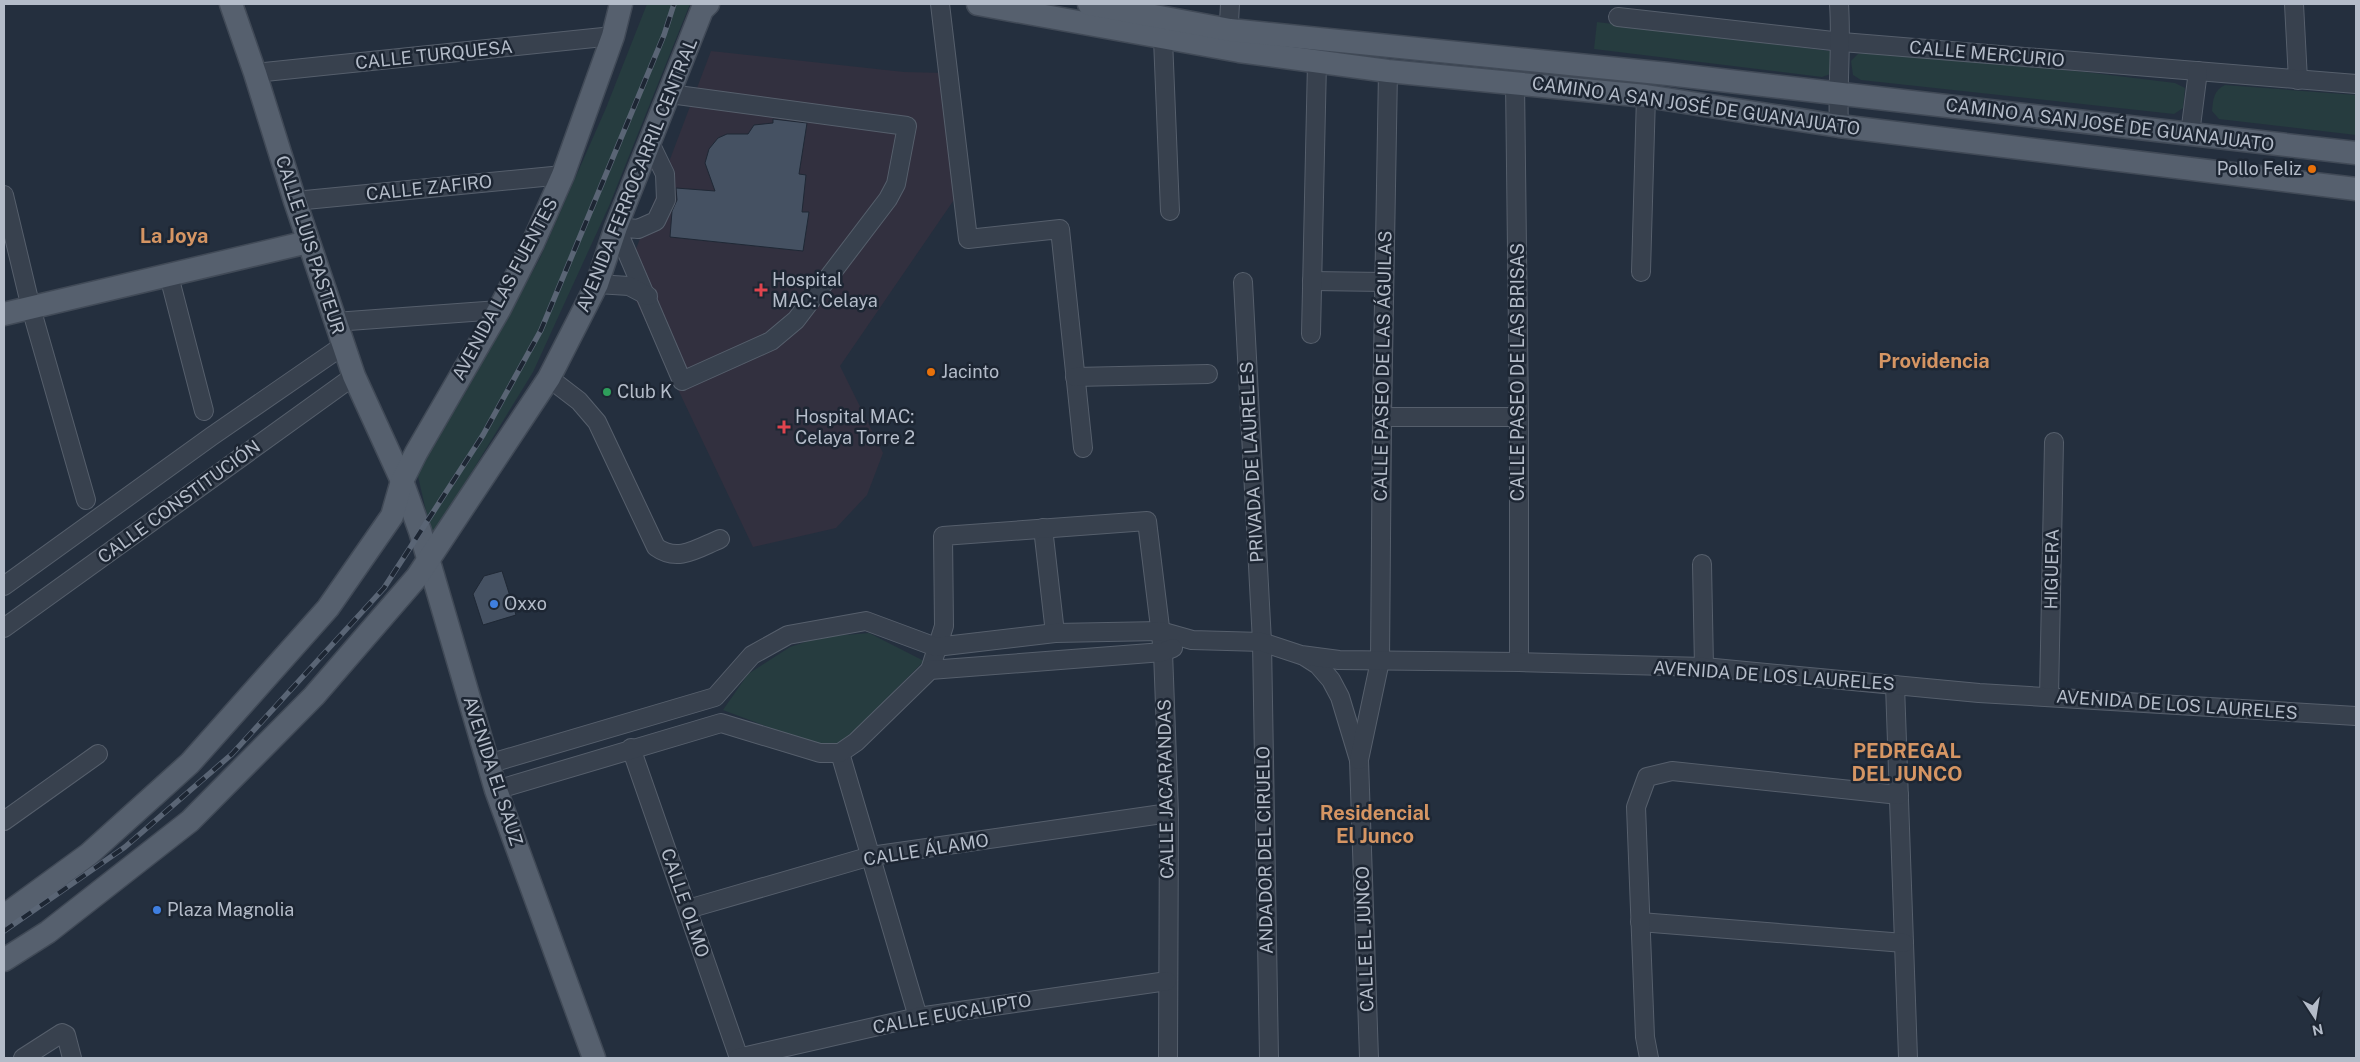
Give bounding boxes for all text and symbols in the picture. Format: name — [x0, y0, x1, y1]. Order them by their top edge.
street label: AVENIDA FERROCARRIL CENTRAL — [572, 35, 701, 315]
street label: CALLE TURQUESA — [354, 36, 514, 73]
street label: CALLE MERCURIO — [1908, 36, 2066, 71]
street label: CAMINO A SAN JOSÉ DE GUANAJUATO — [1531, 71, 1862, 139]
street label: CAMINO A SAN JOSÉ DE GUANAJUATO — [1945, 93, 2276, 155]
street label: CALLE LUIS PASTEUR — [272, 153, 349, 337]
place label: Pollo Feliz — [2217, 158, 2302, 179]
marker: Pollo Feliz — [2306, 163, 2318, 175]
street label: CALLE ZAFIRO — [365, 170, 493, 205]
street label: AVENIDA LAS FUENTES — [447, 194, 562, 384]
district label: La Joya — [140, 224, 208, 248]
street label: CALLE PASEO DE LAS ÁGUILAS — [1369, 230, 1395, 502]
street label: CALLE PASEO DE LAS BRISAS — [1507, 243, 1528, 501]
place label: Hospital MAC: Celaya — [772, 269, 878, 311]
marker: Hospital MAC: Celaya — [754, 283, 768, 297]
district label: Providencia — [1878, 349, 1990, 373]
place label: Jacinto — [941, 361, 999, 382]
street label: PRIVADA DE LAURELES — [1236, 361, 1267, 563]
marker: Jacinto — [925, 366, 937, 378]
place label: Club K — [617, 381, 672, 402]
marker: Club K — [601, 386, 613, 398]
place label: Hospital MAC: Celaya Torre 2 — [795, 406, 915, 448]
marker: Hospital MAC: Celaya Torre 2 — [777, 420, 791, 434]
street label: CALLE CONSTITUCIÓN — [93, 435, 264, 568]
street label: HIGUERA — [2040, 528, 2063, 610]
place label: Oxxo — [504, 593, 547, 614]
marker: Oxxo — [488, 598, 500, 610]
street label: AVENIDA DE LOS LAURELES — [1653, 657, 1896, 694]
street label: AVENIDA DE LOS LAURELES — [2056, 686, 2299, 723]
street label: AVENIDA EL SAUZ — [459, 693, 528, 848]
street label: CALLE JACARANDAS — [1153, 699, 1178, 879]
district label: PEDREGAL DEL JUNCO — [1852, 739, 1962, 786]
street label: ANDADOR DEL CIRUELO — [1252, 746, 1277, 954]
district label: Residencial El Junco — [1320, 801, 1430, 848]
street label: CALLE ÁLAMO — [862, 828, 990, 870]
street label: CALLE OLMO — [657, 846, 714, 960]
street label: CALLE EL JUNCO — [1351, 866, 1378, 1012]
place label: Plaza Magnolia — [167, 899, 294, 920]
marker: Plaza Magnolia — [151, 904, 163, 916]
street label: CALLE EUCALIPTO — [871, 989, 1033, 1038]
north arrow — [2290, 992, 2340, 1042]
text: N — [2311, 1021, 2325, 1039]

